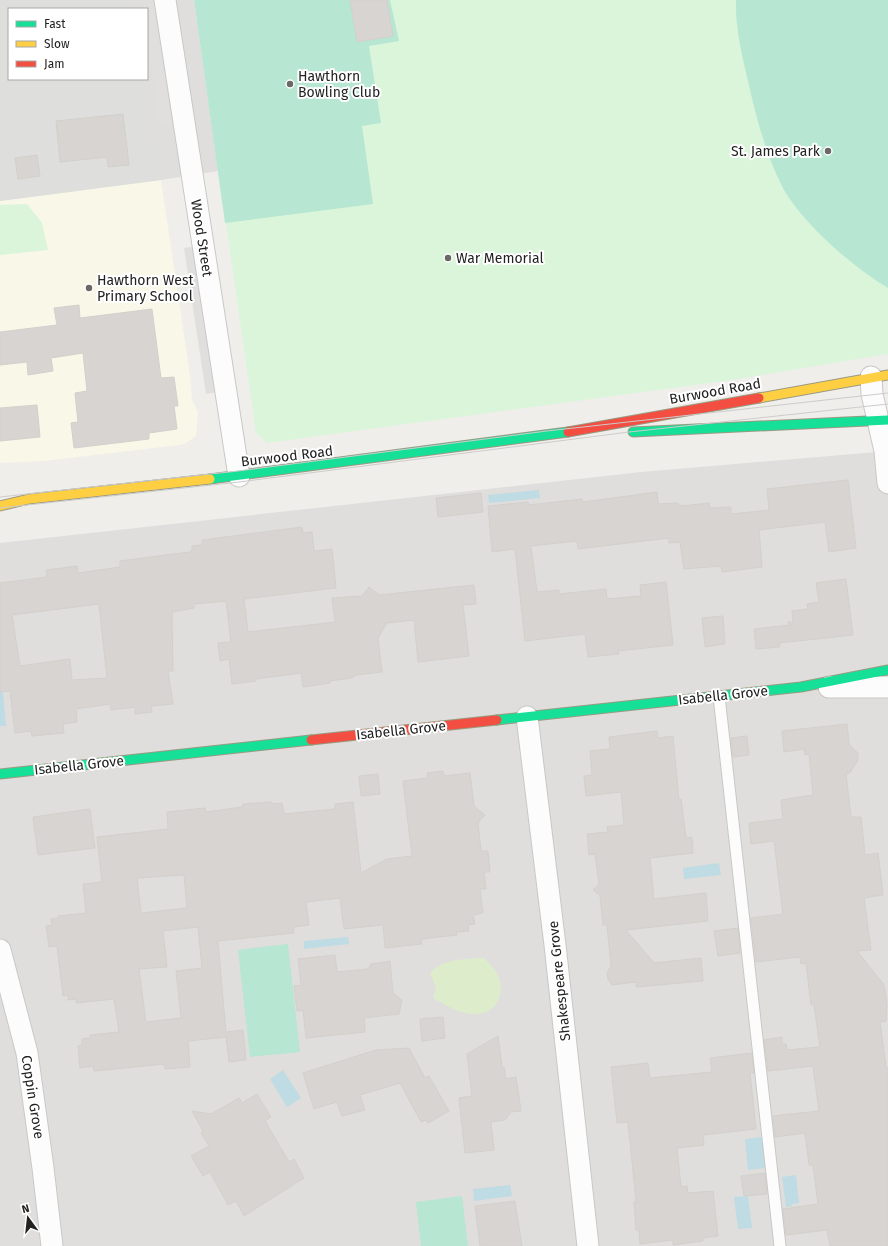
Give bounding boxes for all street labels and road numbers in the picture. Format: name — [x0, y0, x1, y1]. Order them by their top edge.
street label: Wood Street — [187, 198, 216, 279]
street label: Burwood Road — [668, 375, 762, 408]
street label: Burwood Road — [240, 442, 334, 471]
street label: Isabella Grove — [677, 682, 769, 709]
street label: Isabella Grove — [355, 717, 447, 744]
street label: Isabella Grove — [33, 752, 125, 779]
street label: Shakespeare Grove — [545, 920, 574, 1042]
street label: Coppin Grove — [17, 1054, 48, 1140]

